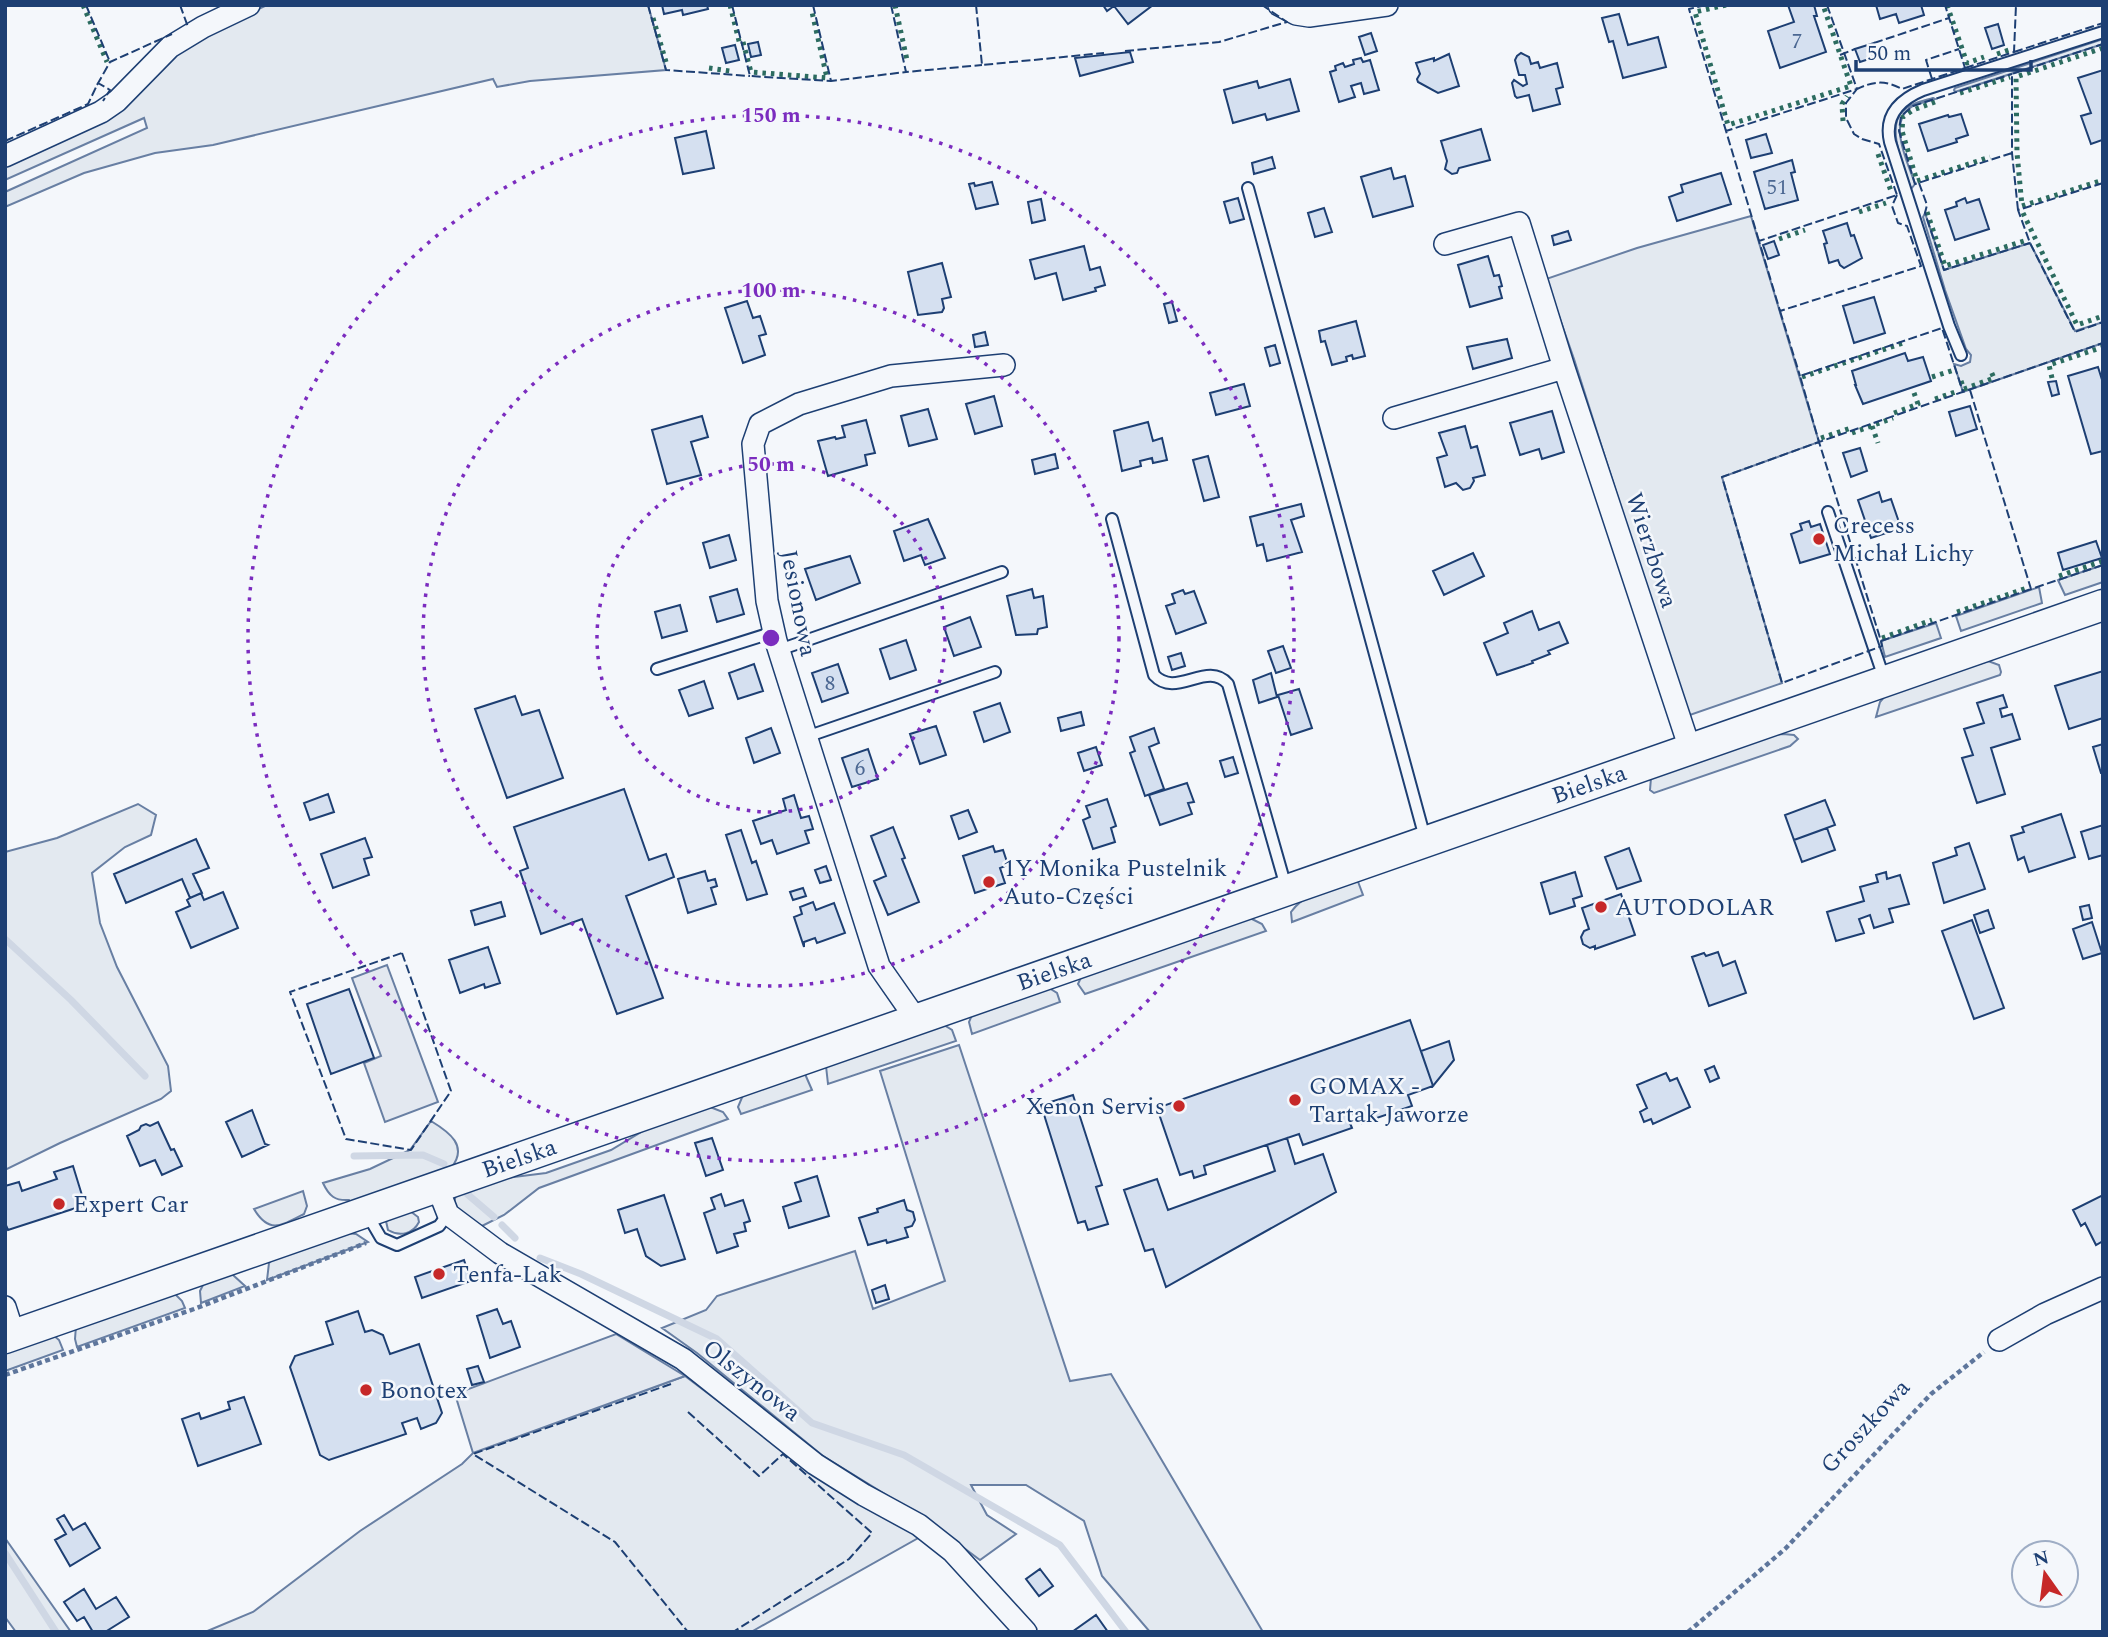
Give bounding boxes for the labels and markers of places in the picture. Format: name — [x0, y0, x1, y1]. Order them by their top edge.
place label: Crecess Michał Lichy — [1833, 508, 1974, 572]
marker: Crecess Michał Lichy — [1811, 531, 1827, 547]
centre of rings — [759, 626, 783, 650]
place label: 1Y Monika Pustelnik Auto-Części — [1003, 851, 1227, 915]
marker: 1Y Monika Pustelnik Auto-Części — [981, 874, 997, 890]
place label: AUTODOLAR — [1615, 890, 1774, 926]
marker: AUTODOLAR — [1593, 899, 1609, 915]
place label: GOMAX - Tartak Jaworze — [1309, 1069, 1469, 1133]
place label: Xenon Servis — [1025, 1089, 1165, 1125]
marker: GOMAX - Tartak Jaworze — [1287, 1092, 1303, 1108]
marker: Xenon Servis — [1171, 1098, 1187, 1114]
place label: Expert Car — [73, 1187, 189, 1223]
marker: Expert Car — [51, 1196, 67, 1212]
place label: Tenfa-Lak — [453, 1257, 562, 1293]
marker: Tenfa-Lak — [431, 1266, 447, 1282]
place label: Bonotex — [380, 1373, 468, 1409]
marker: Bonotex — [358, 1382, 374, 1398]

